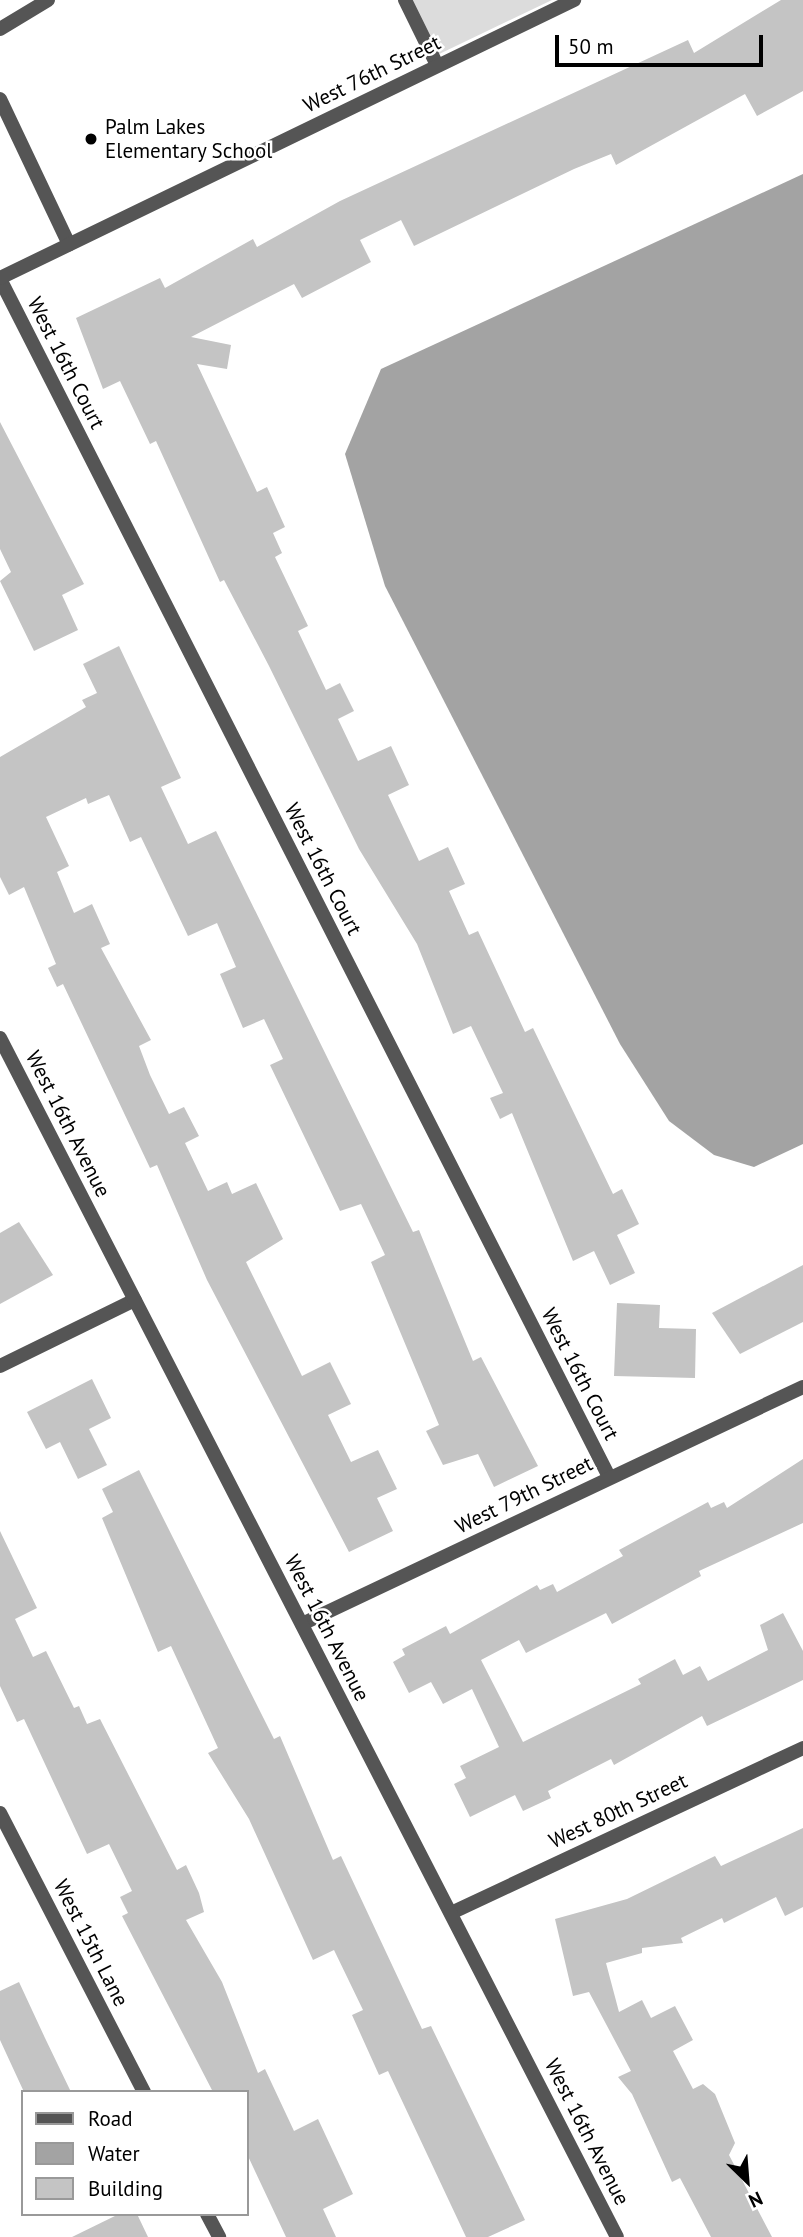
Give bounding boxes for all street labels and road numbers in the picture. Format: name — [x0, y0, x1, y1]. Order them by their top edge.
street label: West 76th Street — [299, 30, 445, 118]
street label: West 16th Court — [22, 293, 110, 433]
street label: West 16th Court — [279, 799, 367, 939]
street label: West 16th Avenue — [20, 1046, 116, 1202]
street label: West 16th Court — [536, 1304, 624, 1444]
street label: West 79th Street — [451, 1451, 597, 1539]
street label: West 16th Avenue — [279, 1550, 375, 1706]
street label: West 80th Street — [545, 1768, 691, 1854]
street label: West 15th Lane — [48, 1875, 134, 2011]
street label: West 16th Avenue — [539, 2054, 635, 2210]

